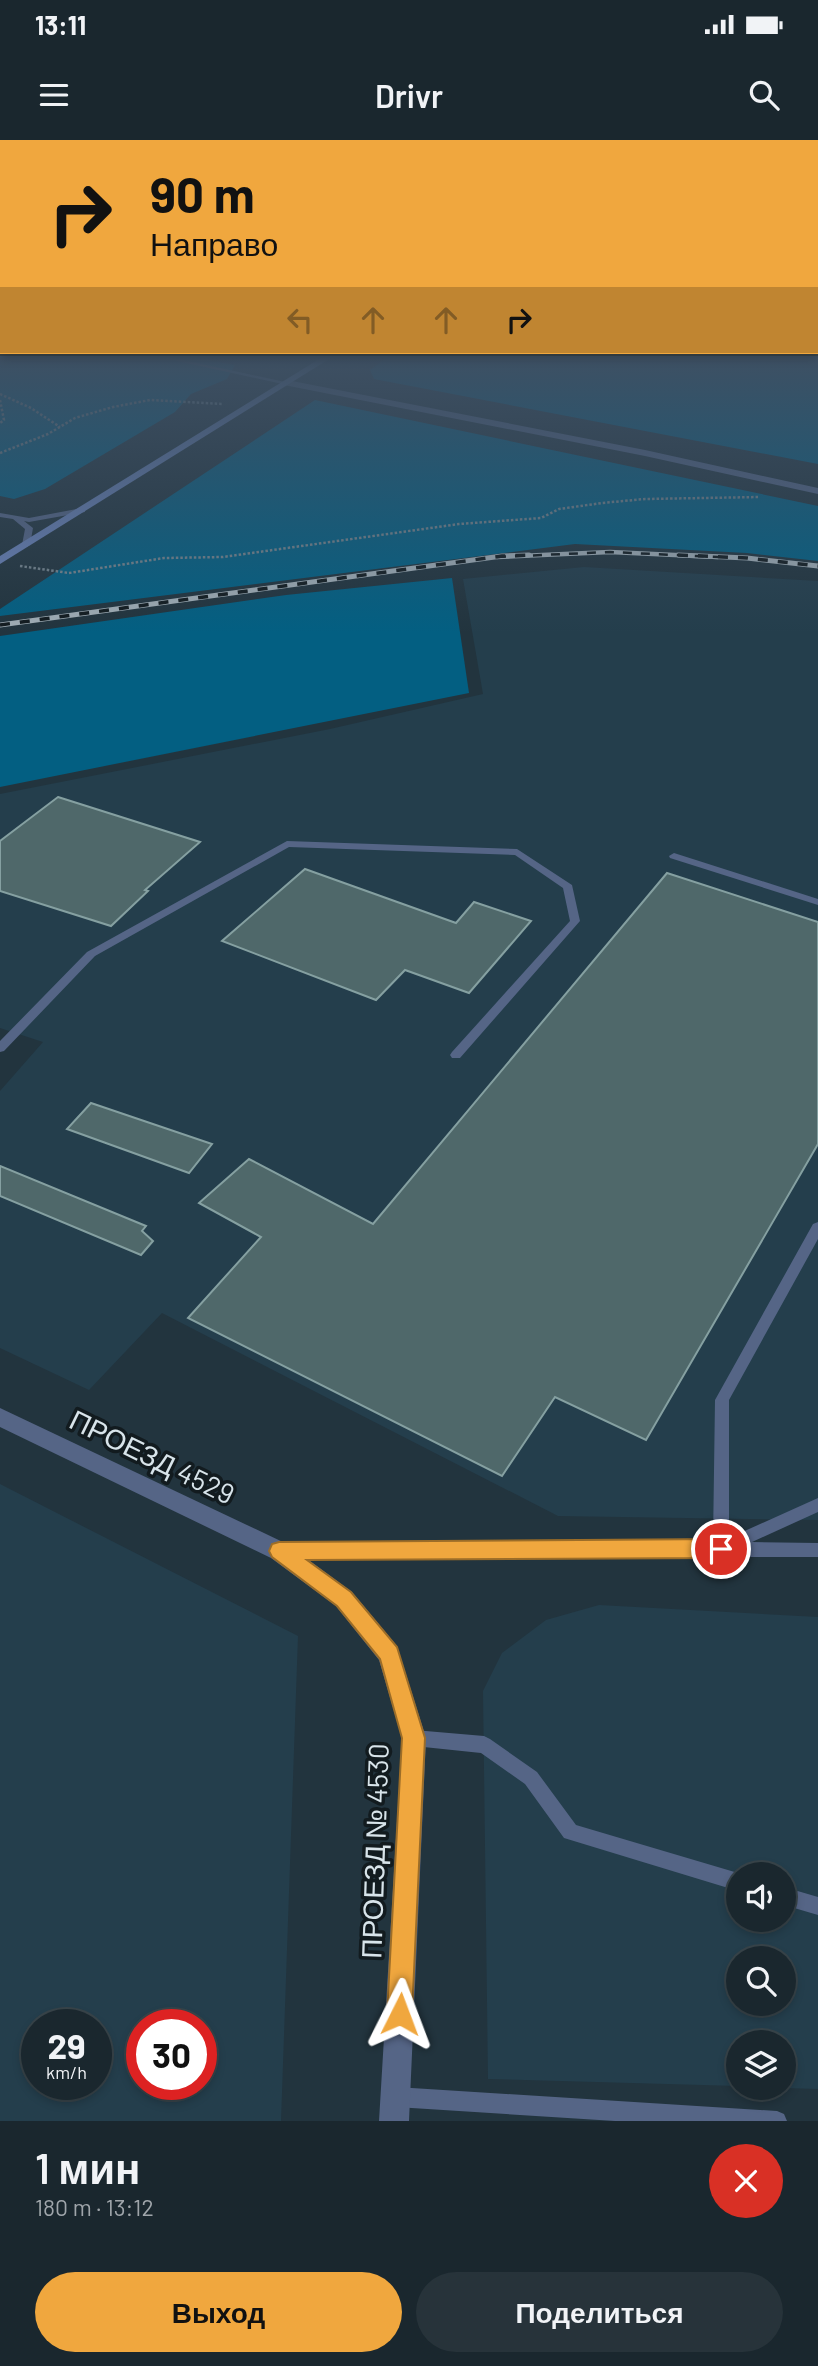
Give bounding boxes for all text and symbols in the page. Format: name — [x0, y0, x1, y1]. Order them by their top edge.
text: 13:11 — [35, 9, 86, 40]
icon: menu — [35, 76, 73, 114]
text: Drivr — [375, 76, 443, 114]
icon: search — [745, 76, 783, 114]
text: 90 m — [150, 164, 255, 223]
icon: right — [35, 168, 126, 259]
text: Направо — [150, 224, 278, 262]
icon: left — [281, 301, 319, 339]
icon: ahead — [354, 301, 392, 339]
icon: ahead — [427, 301, 465, 339]
icon: right — [500, 301, 538, 339]
street label: ПРОЕЗД 4529 — [65, 1402, 240, 1511]
pin — [691, 1519, 751, 1579]
icon: arrive — [702, 1530, 740, 1568]
street label: ПРОЕЗД № 4530 — [353, 1743, 395, 1959]
map controls — [726, 1862, 796, 2100]
button: sound — [726, 1862, 796, 1932]
button: search — [726, 1946, 796, 2016]
position arrow — [363, 1977, 437, 2051]
speed limit sign: 30 — [126, 2009, 217, 2100]
text: 29 — [47, 2024, 86, 2066]
button: layers — [726, 2030, 796, 2100]
text: km/h — [46, 2061, 87, 2083]
text: 1 мин — [35, 2142, 140, 2192]
button: close — [709, 2144, 783, 2218]
text: 180 m · 13:12 — [35, 2193, 154, 2221]
button: Выход — [35, 2272, 402, 2352]
button: Поделиться — [416, 2272, 783, 2352]

